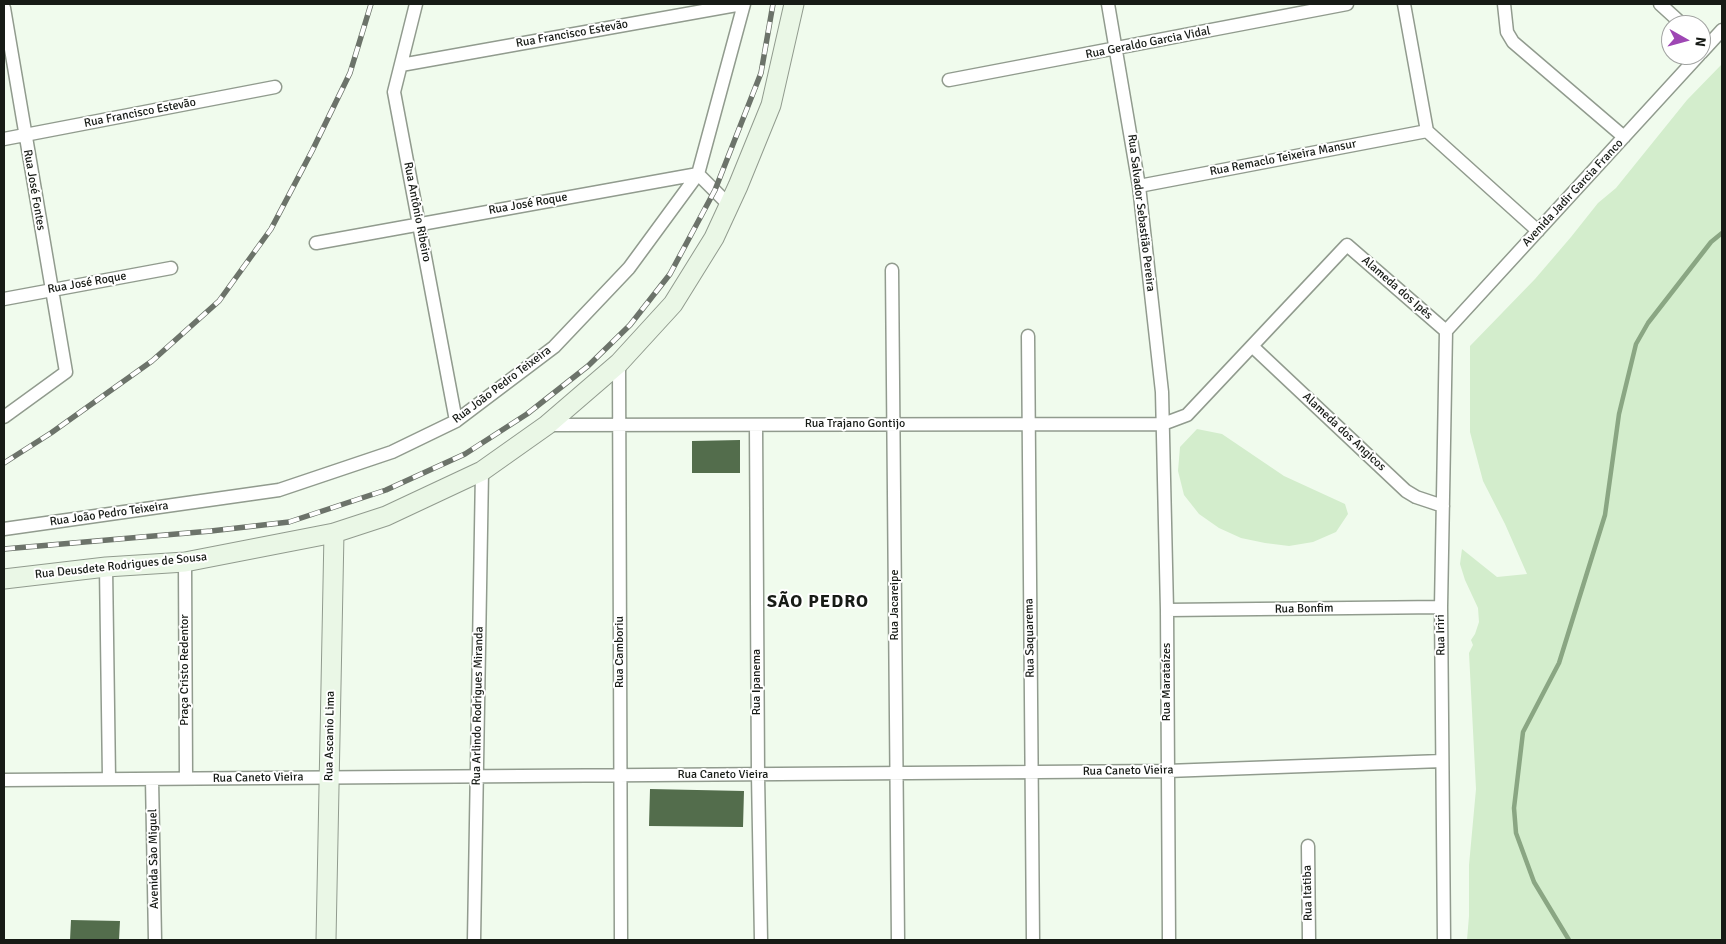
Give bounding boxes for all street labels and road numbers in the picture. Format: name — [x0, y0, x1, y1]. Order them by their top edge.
street label: Rua Francisco Estevão — [515, 17, 629, 51]
street label: Rua Geraldo Garcia Vidal — [1084, 24, 1212, 62]
street label: Rua Francisco Estevão — [83, 95, 197, 131]
street label: Rua Salvador Sebastião Pereira — [1124, 133, 1158, 293]
street label: Avenida Jadir Garcia Franco — [1519, 136, 1627, 250]
street label: Rua Remaclo Teixeira Mansur — [1208, 137, 1358, 179]
street label: Rua José Fontes — [20, 148, 48, 232]
street label: Rua Antônio Ribeiro — [400, 161, 434, 263]
street label: Rua José Roque — [487, 190, 569, 218]
street label: Alameda dos Ipês — [1359, 253, 1435, 323]
street label: Rua José Roque — [46, 269, 128, 297]
street label: Rua João Pedro Teixeira — [450, 343, 554, 427]
street label: Alameda dos Angicos — [1299, 390, 1389, 474]
street label: Rua Trajano Gontijo — [805, 417, 905, 431]
street label: Rua João Pedro Teixeira — [49, 499, 169, 529]
street label: Rua Deusdete Rodrigues de Sousa — [34, 550, 208, 582]
street label: Rua Jacareipe — [888, 570, 902, 640]
street label: Rua Saquarema — [1022, 598, 1038, 678]
street label: Rua Bonfim — [1274, 601, 1334, 617]
street label: Praça Cristo Redentor — [178, 614, 192, 726]
street label: Rua Iriri — [1433, 614, 1449, 656]
street label: Rua Camboriu — [613, 616, 627, 688]
street label: Rua Arlindo Rodrigues Miranda — [469, 626, 487, 786]
street label: Rua Marataízes — [1160, 643, 1174, 721]
street label: Rua Ipanema — [750, 649, 764, 715]
street label: Rua Ascanio Lima — [322, 691, 338, 781]
street label: Rua Caneto Vieira — [1082, 763, 1174, 779]
street label: Rua Caneto Vieira — [678, 768, 768, 782]
street label: Rua Caneto Vieira — [212, 770, 304, 786]
street label: Avenida Sào Miguel — [146, 809, 162, 909]
street label: Rua Itatiba — [1300, 865, 1316, 921]

